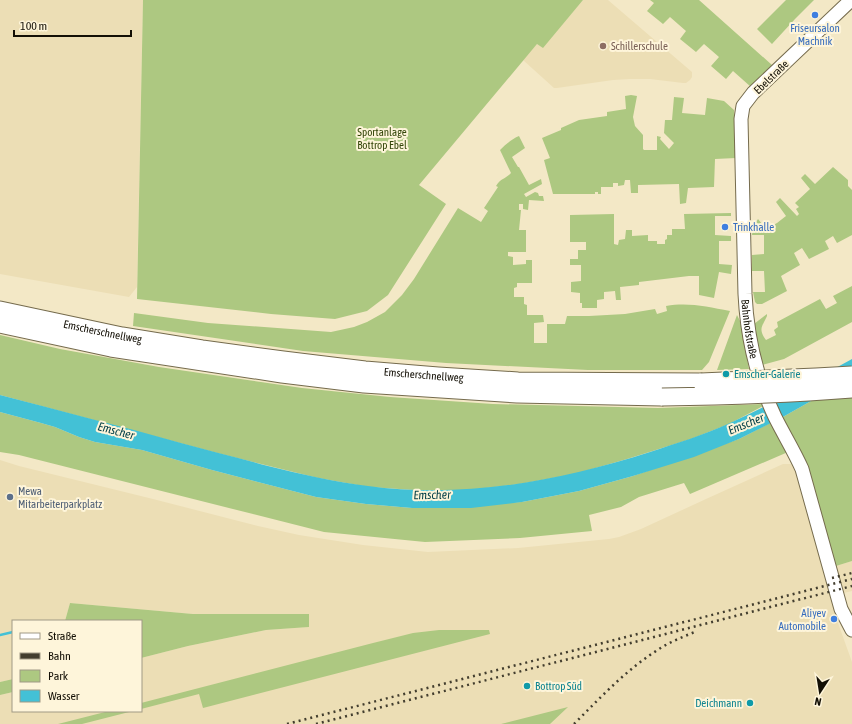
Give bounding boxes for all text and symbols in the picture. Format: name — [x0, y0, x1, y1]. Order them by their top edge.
marker: Friseursalon Machnik — [810, 10, 820, 20]
scale bar — [14, 12, 131, 38]
text: 100 m — [20, 19, 47, 33]
place label: Friseursalon Machnik — [790, 22, 840, 47]
place label: Schillerschule — [611, 40, 668, 52]
marker: Schillerschule — [598, 41, 608, 51]
street label: Ebelstraße — [751, 58, 791, 96]
park label: Sportanlage Bottrop Ebel — [357, 126, 407, 151]
place label: Trinkhalle — [733, 221, 774, 233]
marker: Trinkhalle — [720, 222, 730, 232]
street label: Bahnhofstraße — [739, 299, 760, 360]
street label: Emscherschnellweg — [62, 318, 143, 345]
street label: Emscherschnellweg — [383, 366, 464, 384]
place label: Emscher-Galerie — [734, 368, 800, 380]
marker: Emscher-Galerie — [721, 369, 731, 379]
water label: Emscher — [726, 410, 766, 437]
water label: Emscher — [96, 419, 136, 443]
place label: Mewa Mitarbeiterparkplatz — [18, 485, 102, 510]
water label: Emscher — [413, 488, 451, 502]
marker: Mewa Mitarbeiterparkplatz — [5, 492, 15, 502]
place label: Aliyev Automobile — [778, 607, 826, 632]
marker: Aliyev Automobile — [829, 614, 839, 624]
legend — [12, 620, 142, 712]
text: Straße — [48, 629, 76, 643]
text: Bahn — [48, 649, 71, 663]
text: Park — [48, 669, 69, 683]
north arrow — [800, 672, 840, 712]
place label: Bottrop Süd — [535, 680, 582, 692]
marker: Bottrop Süd — [522, 681, 532, 691]
text: Wasser — [48, 689, 80, 703]
text: N — [813, 695, 822, 708]
place label: Deichmann — [695, 697, 742, 709]
marker: Deichmann — [745, 698, 755, 708]

